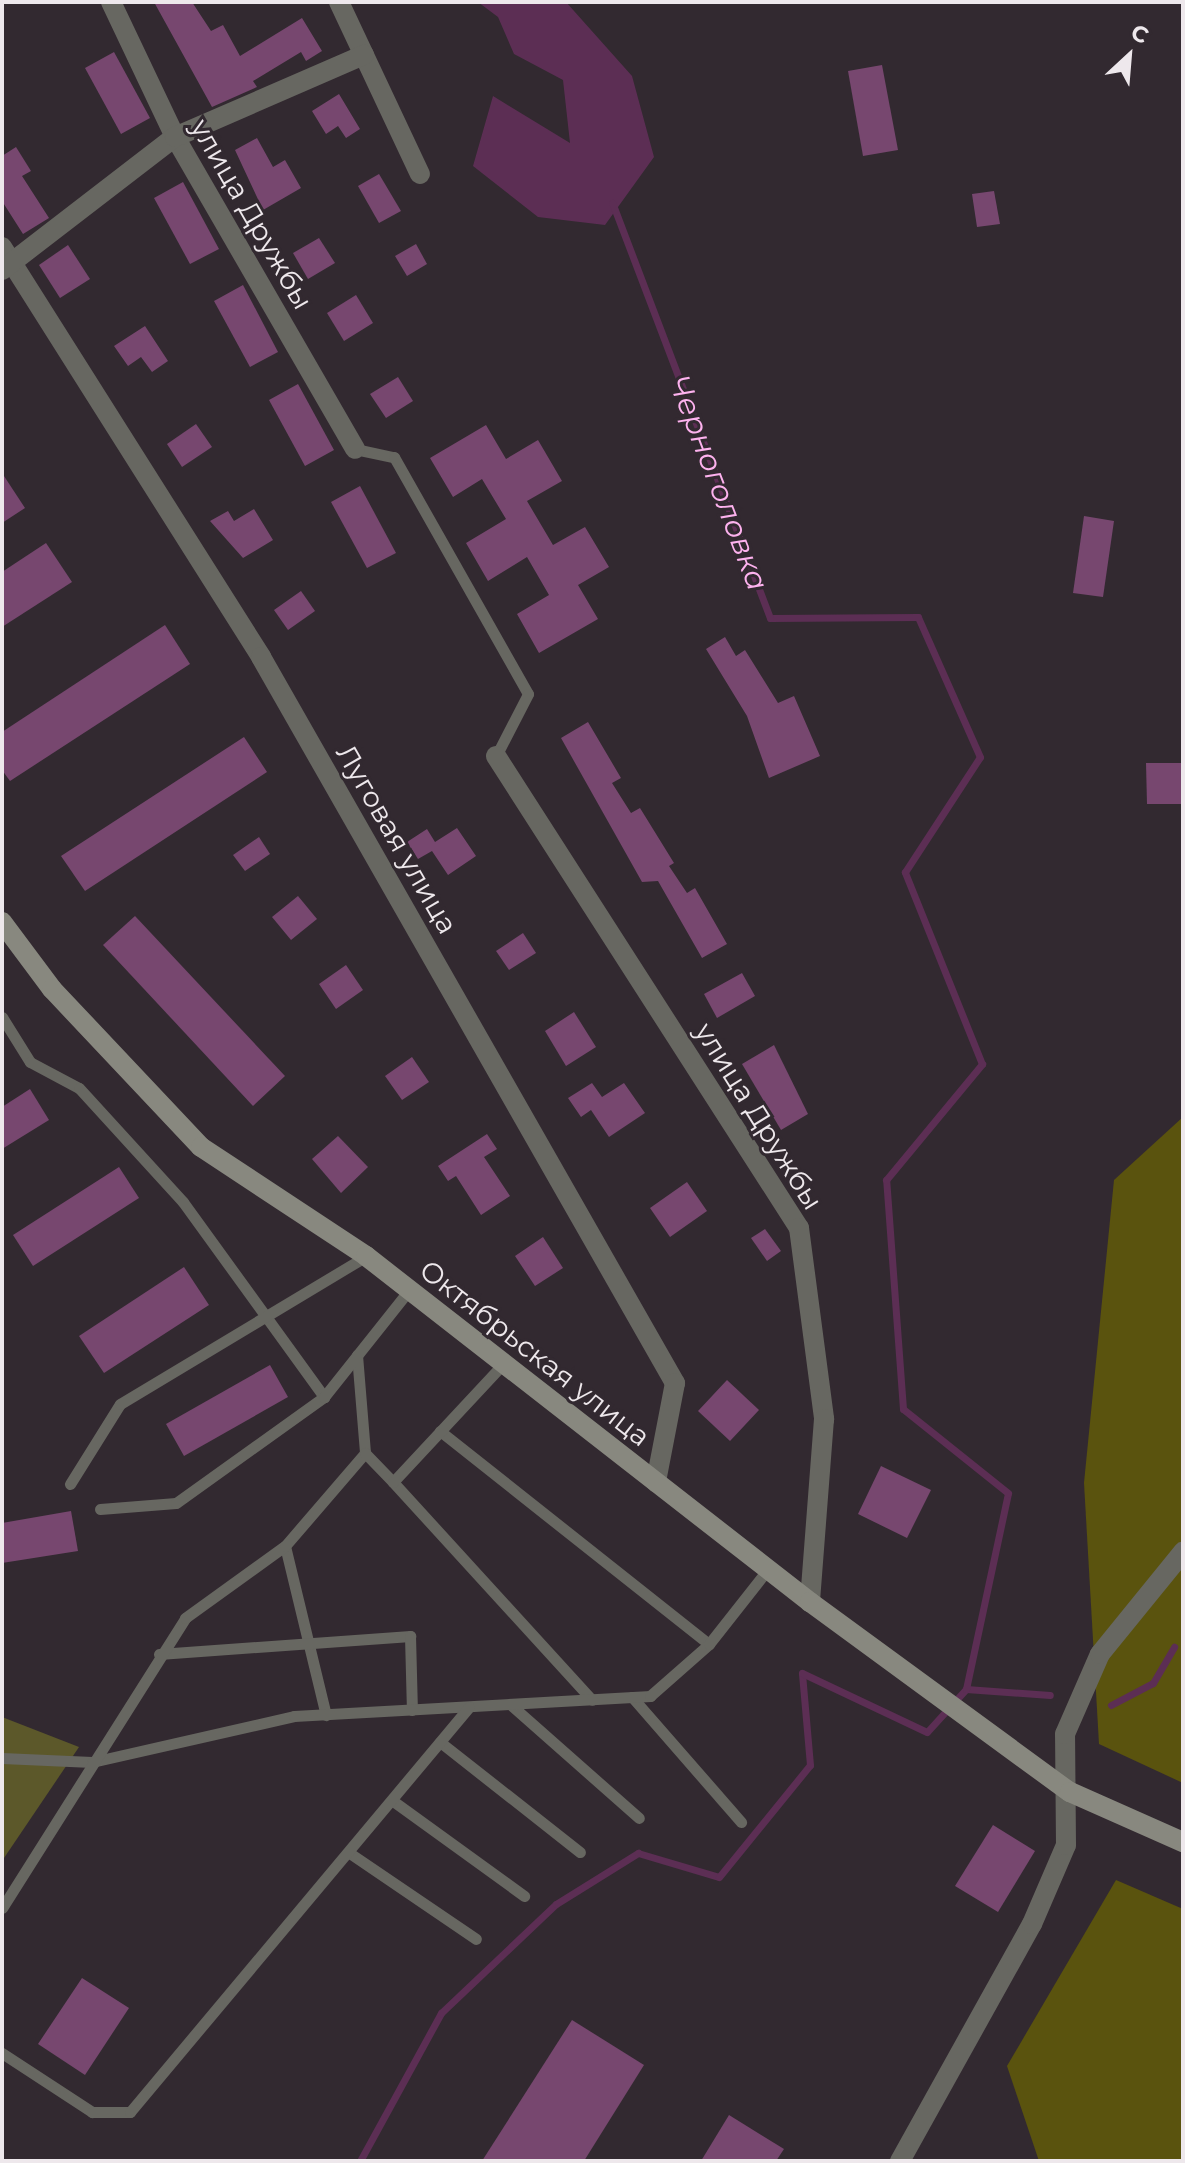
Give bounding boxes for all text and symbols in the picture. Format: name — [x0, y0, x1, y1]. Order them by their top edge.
north arrow — [1089, 16, 1169, 96]
text: С — [1127, 18, 1153, 50]
street label: улица Дружбы — [184, 113, 320, 315]
water label: Черноголовка — [660, 370, 776, 596]
street label: Луговая улица — [329, 738, 465, 940]
street label: улица Дружбы — [688, 1016, 830, 1216]
street label: Октябрьская улица — [413, 1253, 657, 1453]

